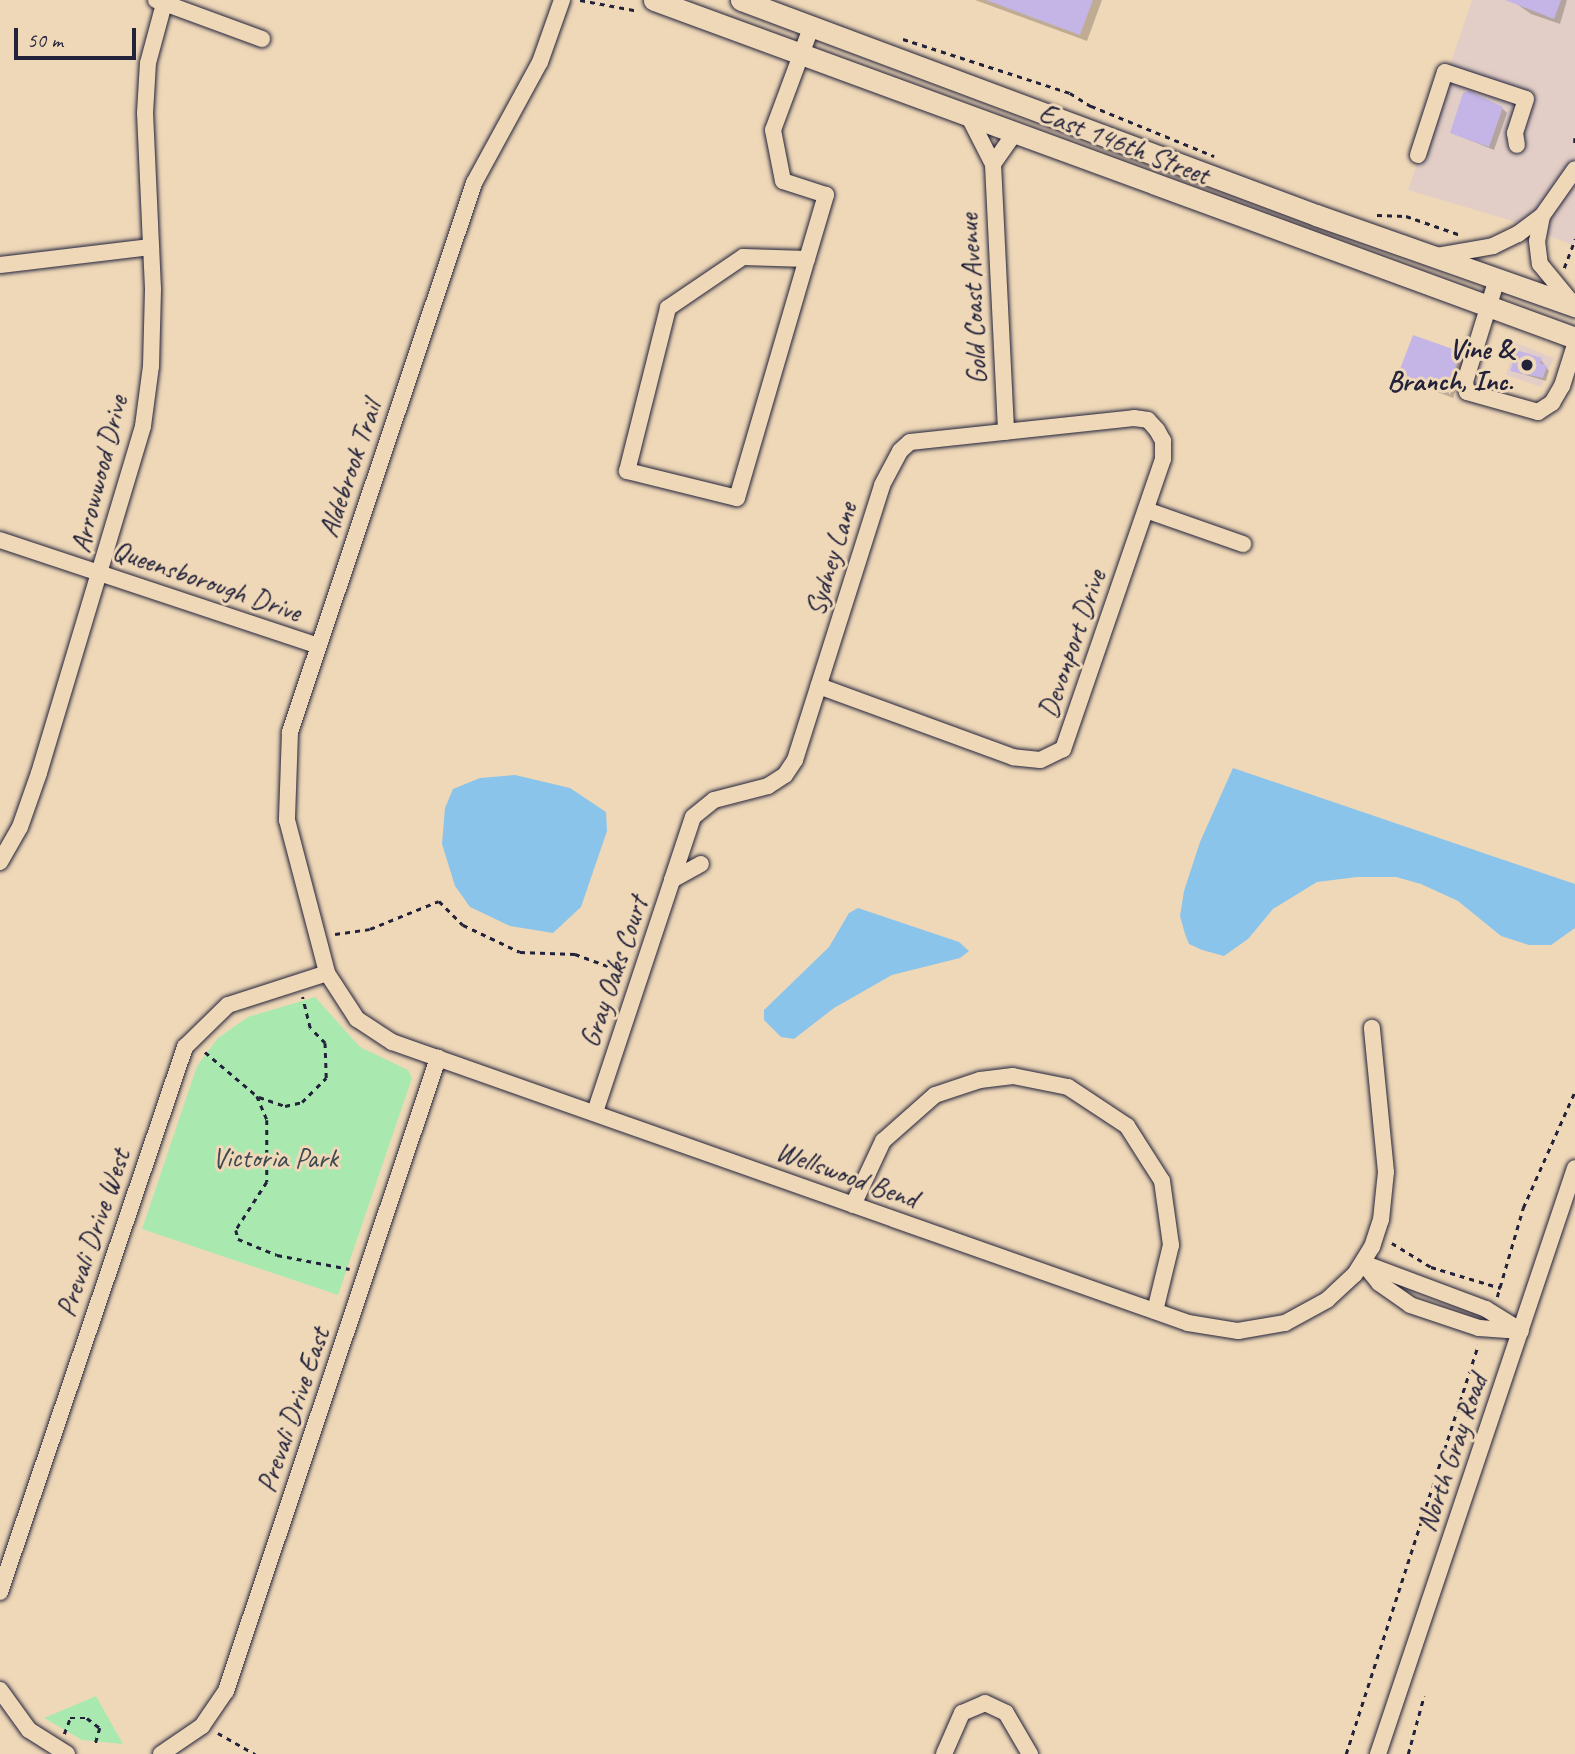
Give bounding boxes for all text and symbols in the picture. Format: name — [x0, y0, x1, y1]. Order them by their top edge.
scale bar — [18, 14, 140, 58]
text: 50 m — [27, 27, 63, 53]
street label: East 146th Street — [1034, 96, 1214, 192]
street label: Gold Coast Avenue — [952, 213, 994, 385]
place label: Vine & Branch, Inc. — [1387, 332, 1513, 398]
marker: Vine & Branch, Inc. — [1519, 357, 1535, 373]
street label: Arrowwood Drive — [63, 392, 135, 556]
street label: Aldebrook Trail — [311, 397, 389, 541]
street label: Sydney Lane — [798, 498, 864, 620]
street label: Queensborough Drive — [108, 533, 306, 629]
street label: Devonport Drive — [1031, 566, 1113, 722]
street label: Gray Oaks Court — [572, 892, 656, 1052]
street label: Wellswood Bend — [772, 1134, 922, 1216]
park label: Victoria Park — [212, 1141, 338, 1175]
street label: Prevali Drive West — [49, 1145, 137, 1321]
street label: Prevali Drive East — [249, 1323, 337, 1497]
street label: North Gray Road — [1409, 1370, 1495, 1536]

